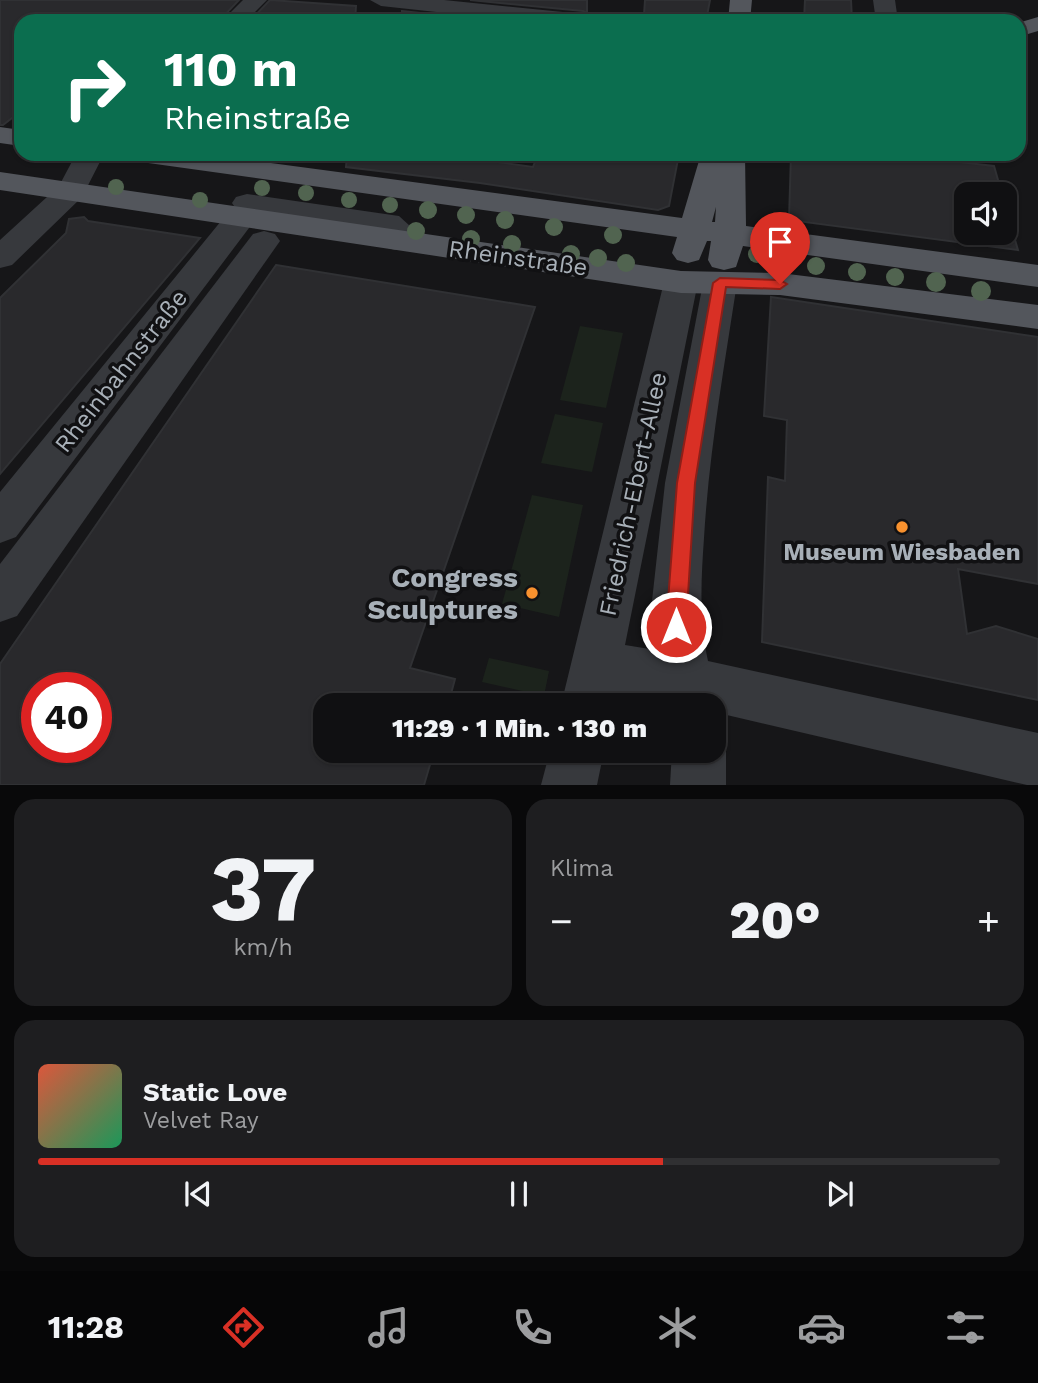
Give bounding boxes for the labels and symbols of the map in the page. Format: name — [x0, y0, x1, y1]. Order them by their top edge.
pin — [750, 212, 810, 284]
street label: Rheinstraße — [447, 234, 589, 282]
street label: Rheinbahnstraße — [49, 284, 193, 458]
street label: Friedrich-Ebert-Allee — [593, 370, 673, 618]
marker: Museum Wiesbaden — [894, 519, 910, 535]
place label: Museum Wiesbaden — [783, 538, 1021, 566]
place label: Congress Sculptures — [368, 561, 518, 626]
marker: Congress Sculptures — [524, 585, 540, 601]
position arrow — [639, 590, 713, 664]
speed limit sign: 40 — [21, 672, 112, 763]

